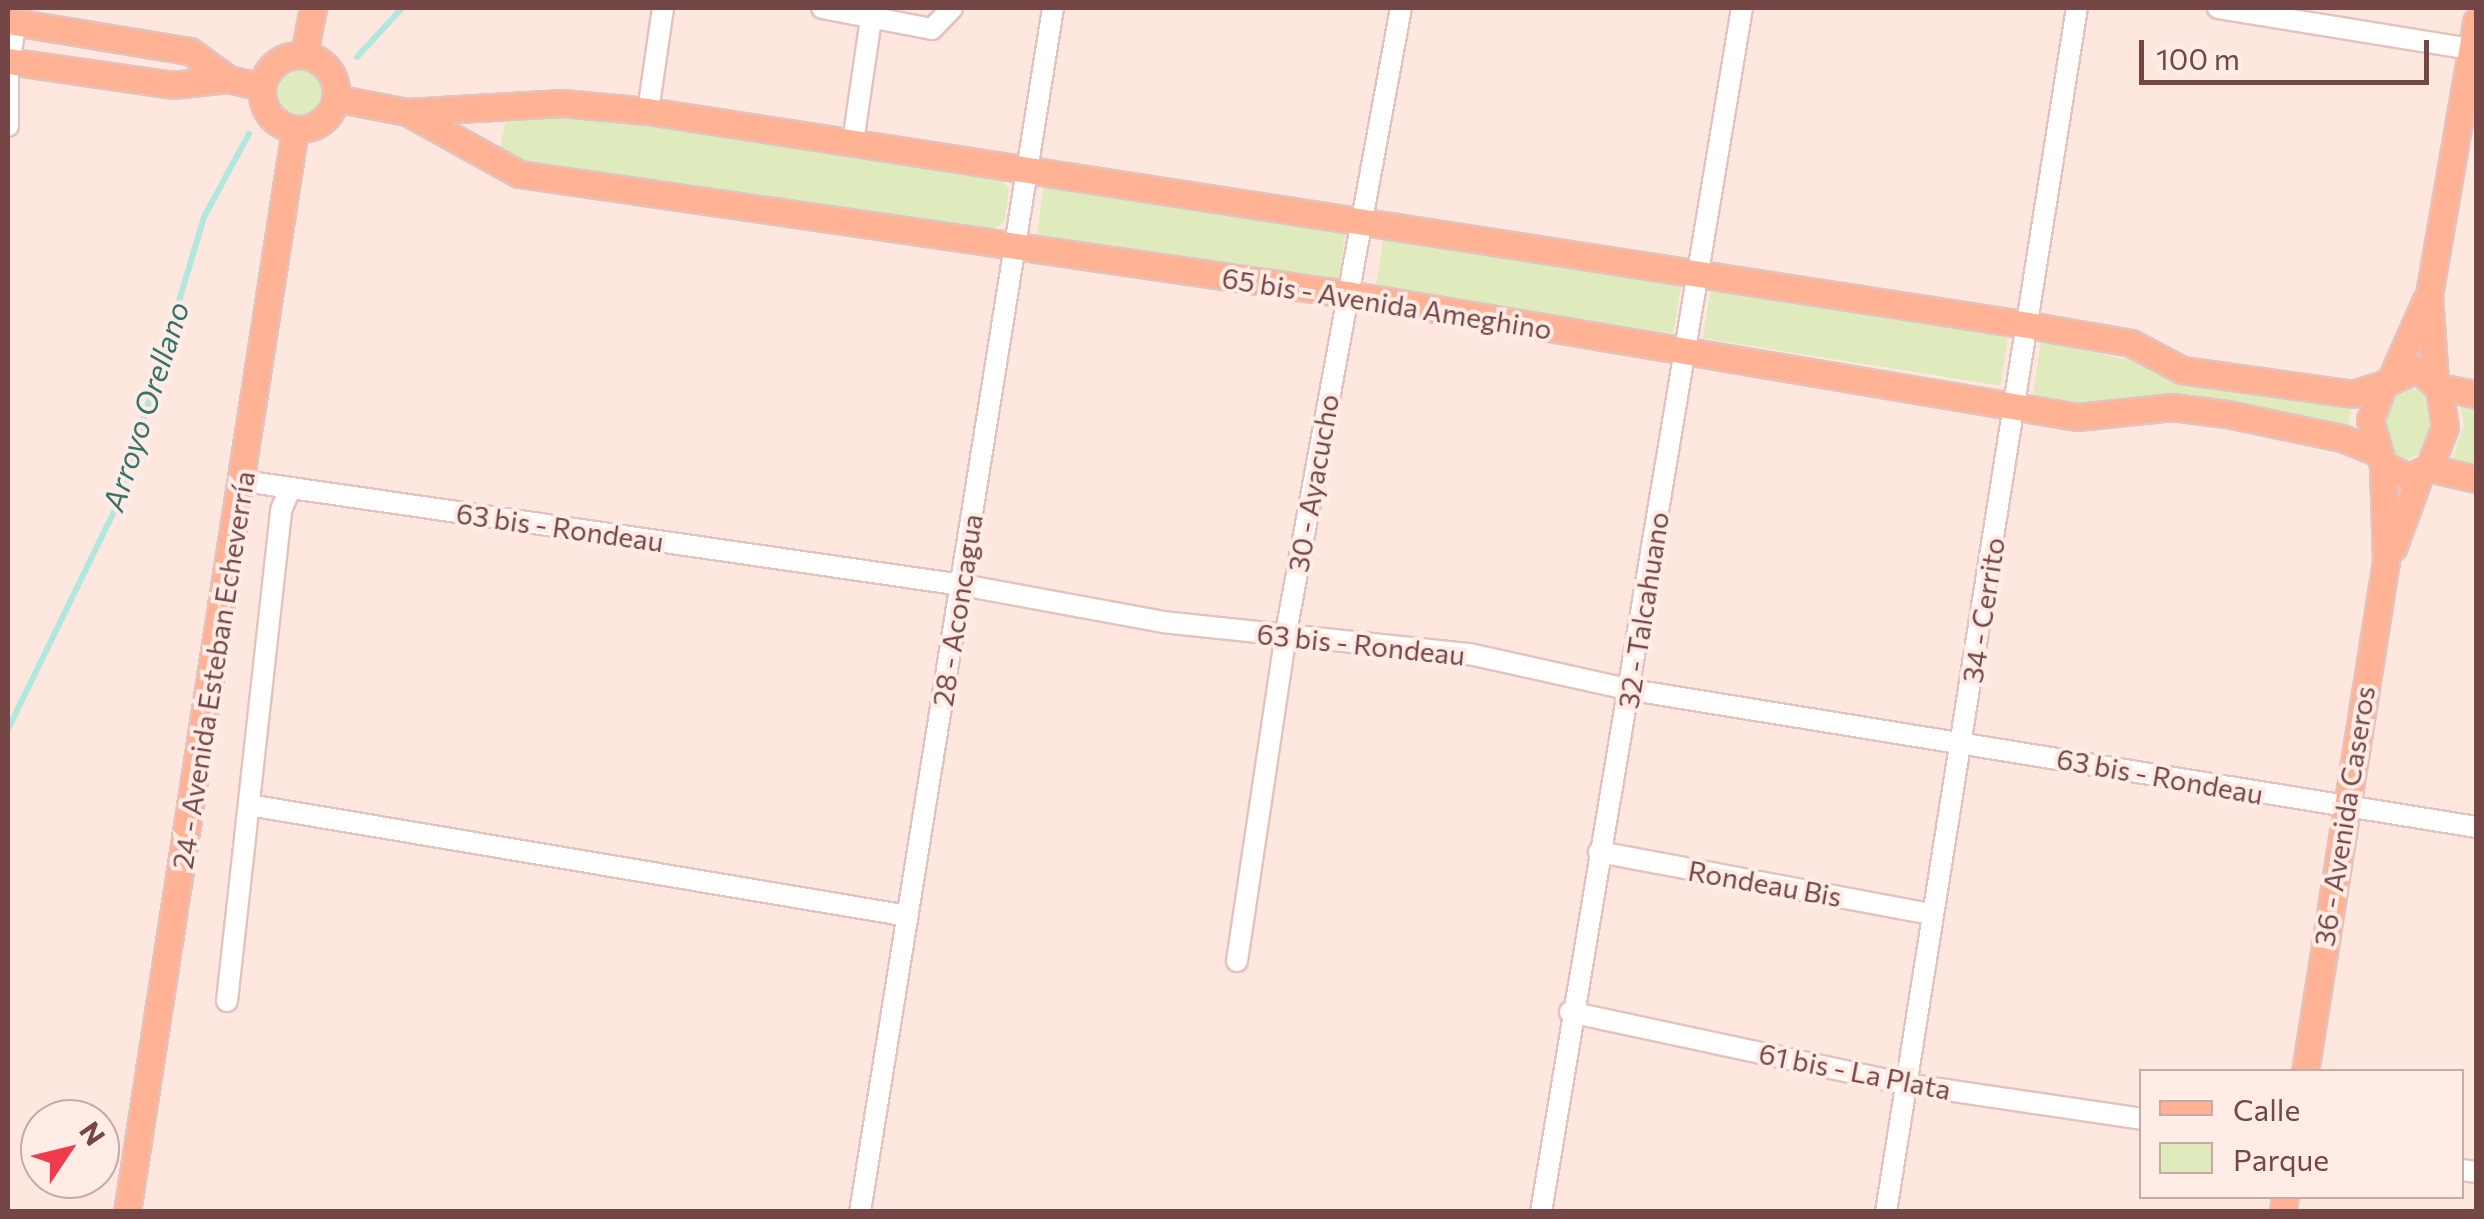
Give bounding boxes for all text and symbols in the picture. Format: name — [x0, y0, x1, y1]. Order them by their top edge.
scale bar — [2144, 20, 2434, 82]
text: 100 m — [2156, 39, 2240, 76]
street label: 65 bis - Avenida Ameghino — [1220, 260, 1554, 346]
water label: Arroyo Orellano — [94, 297, 196, 515]
street label: 30 - Ayacucho — [1281, 391, 1345, 575]
street label: 24 - Avenida Esteban Echeverría — [165, 469, 261, 871]
street label: 63 bis - Rondeau — [454, 496, 666, 558]
street label: 32 - Talcahuano — [1611, 509, 1675, 711]
street label: 28 - Aconcagua — [925, 511, 989, 709]
street label: 34 - Cerrito — [1955, 535, 2011, 685]
street label: 63 bis - Rondeau — [1255, 616, 1467, 672]
street label: 36 - Avenida Caseros — [2307, 683, 2381, 949]
street label: 63 bis - Rondeau — [2054, 741, 2266, 811]
street label: Rondeau Bis — [1686, 853, 1844, 913]
street label: 61 bis - La Plata — [1756, 1036, 1954, 1106]
legend — [2139, 1069, 2464, 1199]
text: Calle — [2233, 1090, 2300, 1127]
north arrow — [20, 1099, 120, 1199]
text: N — [73, 1115, 113, 1151]
text: Parque — [2233, 1140, 2329, 1177]

